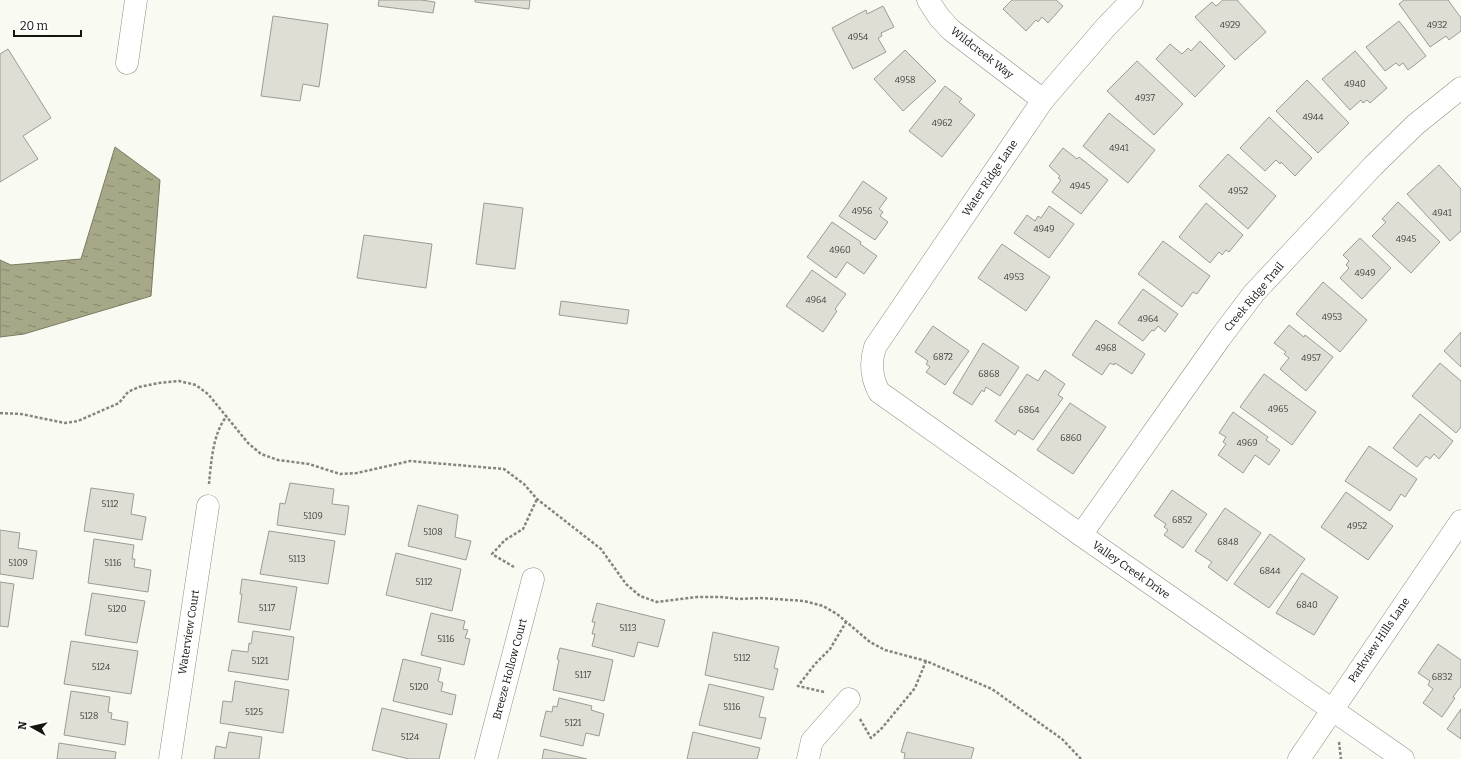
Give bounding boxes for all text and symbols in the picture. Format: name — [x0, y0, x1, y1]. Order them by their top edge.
scale bar — [14, 12, 81, 38]
text: 20 m — [20, 19, 49, 33]
house number: 4929 — [1220, 20, 1240, 30]
house number: 4932 — [1427, 20, 1447, 30]
street label: Wildcreek Way — [948, 24, 1016, 82]
house number: 4954 — [848, 32, 869, 42]
house number: 4958 — [895, 75, 915, 85]
house number: 4940 — [1344, 79, 1366, 89]
house number: 4937 — [1135, 93, 1155, 103]
house number: 4944 — [1302, 112, 1324, 122]
house number: 4962 — [932, 118, 952, 128]
street label: Water Ridge Lane — [960, 137, 1020, 219]
house number: 4941 — [1109, 143, 1129, 153]
house number: 4945 — [1070, 181, 1090, 191]
house number: 4952 — [1228, 186, 1248, 196]
house number: 4956 — [852, 206, 872, 216]
house number: 4941 — [1432, 208, 1452, 218]
house number: 4949 — [1033, 224, 1055, 234]
house number: 4945 — [1396, 234, 1416, 244]
house number: 4960 — [829, 245, 851, 255]
street label: Creek Ridge Trail — [1221, 260, 1287, 334]
house number: 4949 — [1354, 268, 1376, 278]
house number: 4953 — [1004, 272, 1024, 282]
house number: 4964 — [805, 295, 827, 305]
house number: 4953 — [1322, 312, 1342, 322]
house number: 4964 — [1137, 314, 1159, 324]
house number: 4968 — [1095, 343, 1117, 353]
house number: 6872 — [933, 352, 953, 362]
house number: 4957 — [1301, 353, 1321, 363]
house number: 6868 — [978, 369, 1000, 379]
house number: 4965 — [1268, 404, 1288, 414]
house number: 6864 — [1018, 405, 1040, 415]
house number: 6860 — [1060, 433, 1082, 443]
house number: 4969 — [1236, 438, 1258, 448]
house number: 5112 — [102, 499, 119, 509]
house number: 5109 — [303, 511, 323, 521]
house number: 6852 — [1172, 515, 1192, 525]
house number: 4952 — [1347, 521, 1367, 531]
house number: 5108 — [423, 527, 443, 537]
house number: 6848 — [1217, 537, 1239, 547]
street label: Valley Creek Drive — [1090, 538, 1172, 602]
house number: 5113 — [288, 554, 306, 564]
house number: 5109 — [8, 558, 28, 568]
house number: 5116 — [104, 558, 122, 568]
house number: 6844 — [1259, 566, 1281, 576]
house number: 5112 — [416, 577, 433, 587]
street label: Waterview Court — [176, 589, 202, 675]
street label: Parkview Hills Lane — [1346, 595, 1412, 685]
house number: 6840 — [1296, 600, 1318, 610]
house number: 5117 — [259, 603, 276, 613]
house number: 5120 — [107, 604, 127, 614]
street label: Breeze Hollow Court — [490, 617, 530, 721]
house number: 5113 — [619, 623, 637, 633]
house number: 5116 — [437, 634, 455, 644]
house number: 5112 — [734, 653, 751, 663]
house number: 5121 — [252, 656, 269, 666]
house number: 5124 — [92, 662, 111, 672]
house number: 5117 — [575, 670, 592, 680]
house number: 6832 — [1432, 672, 1452, 682]
house number: 5120 — [409, 682, 429, 692]
house number: 5116 — [723, 702, 741, 712]
north arrow — [12, 707, 52, 747]
house number: 5125 — [245, 707, 263, 717]
house number: 5128 — [80, 711, 98, 721]
house number: 5121 — [565, 718, 582, 728]
text: N — [16, 720, 30, 731]
house number: 5124 — [401, 732, 420, 742]

